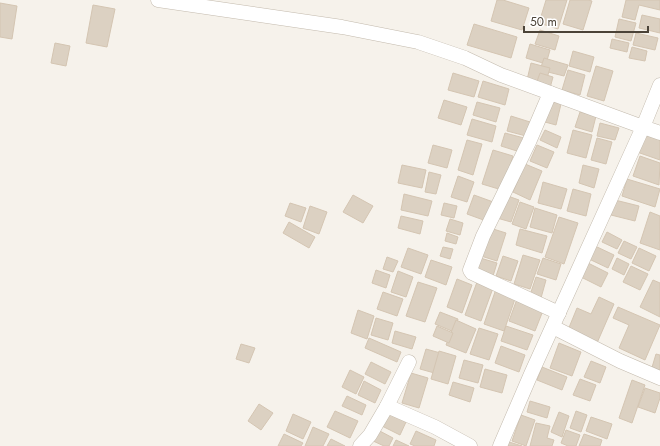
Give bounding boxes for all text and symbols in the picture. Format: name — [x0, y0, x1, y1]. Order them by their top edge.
scale bar — [524, 8, 648, 34]
text: 50 m — [530, 13, 557, 31]

